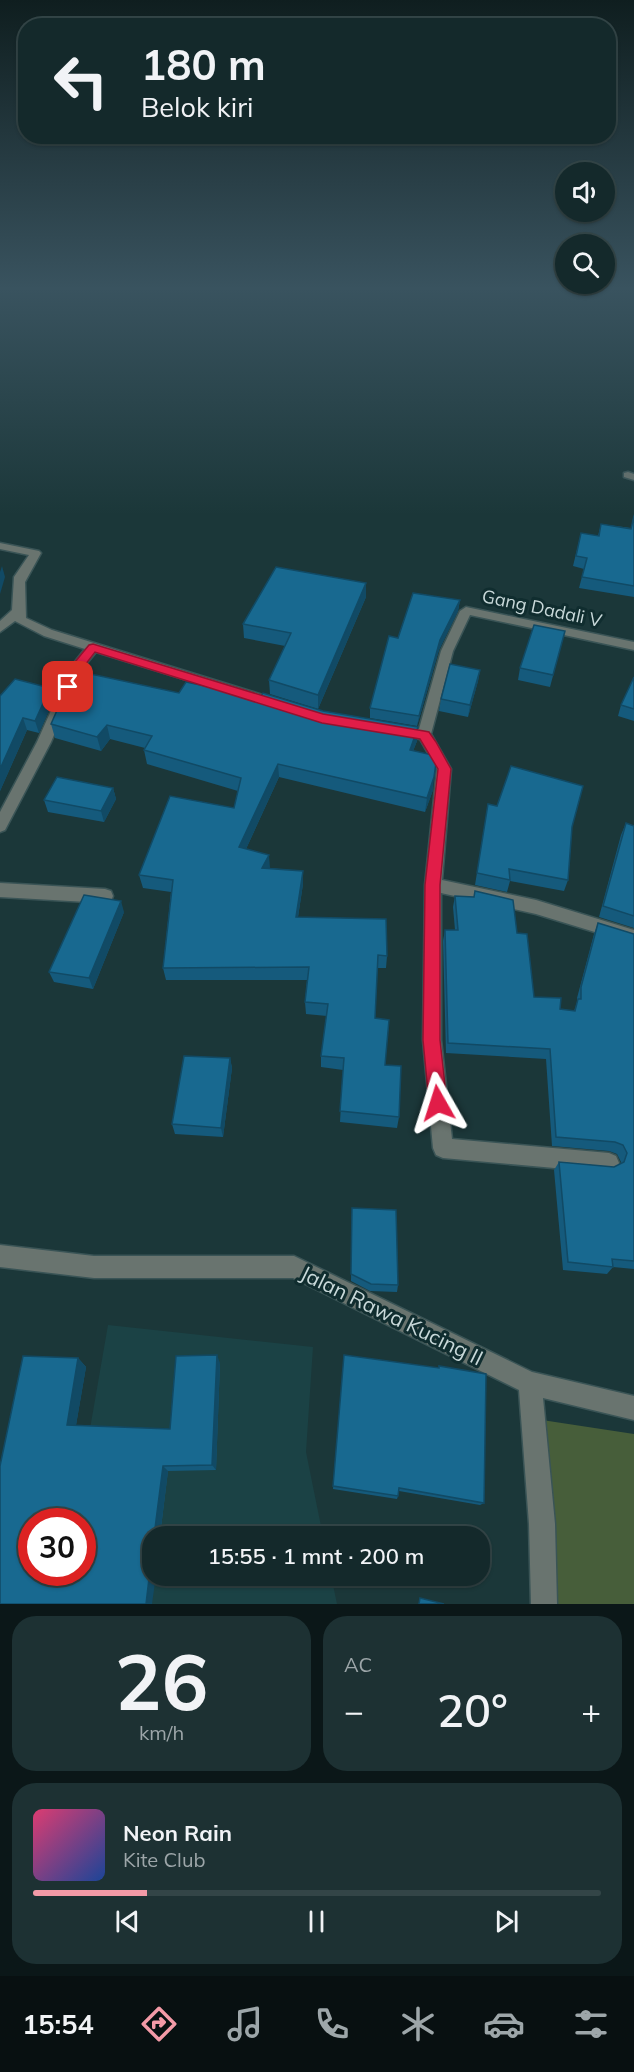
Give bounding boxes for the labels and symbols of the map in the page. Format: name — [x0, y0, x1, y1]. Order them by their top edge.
street label: Gang Dadali V — [480, 584, 604, 632]
pin — [42, 661, 93, 712]
position arrow — [406, 1071, 470, 1135]
street label: Jalan Rawa Kucing II — [296, 1259, 488, 1371]
speed limit sign: 30 — [18, 1508, 96, 1586]

